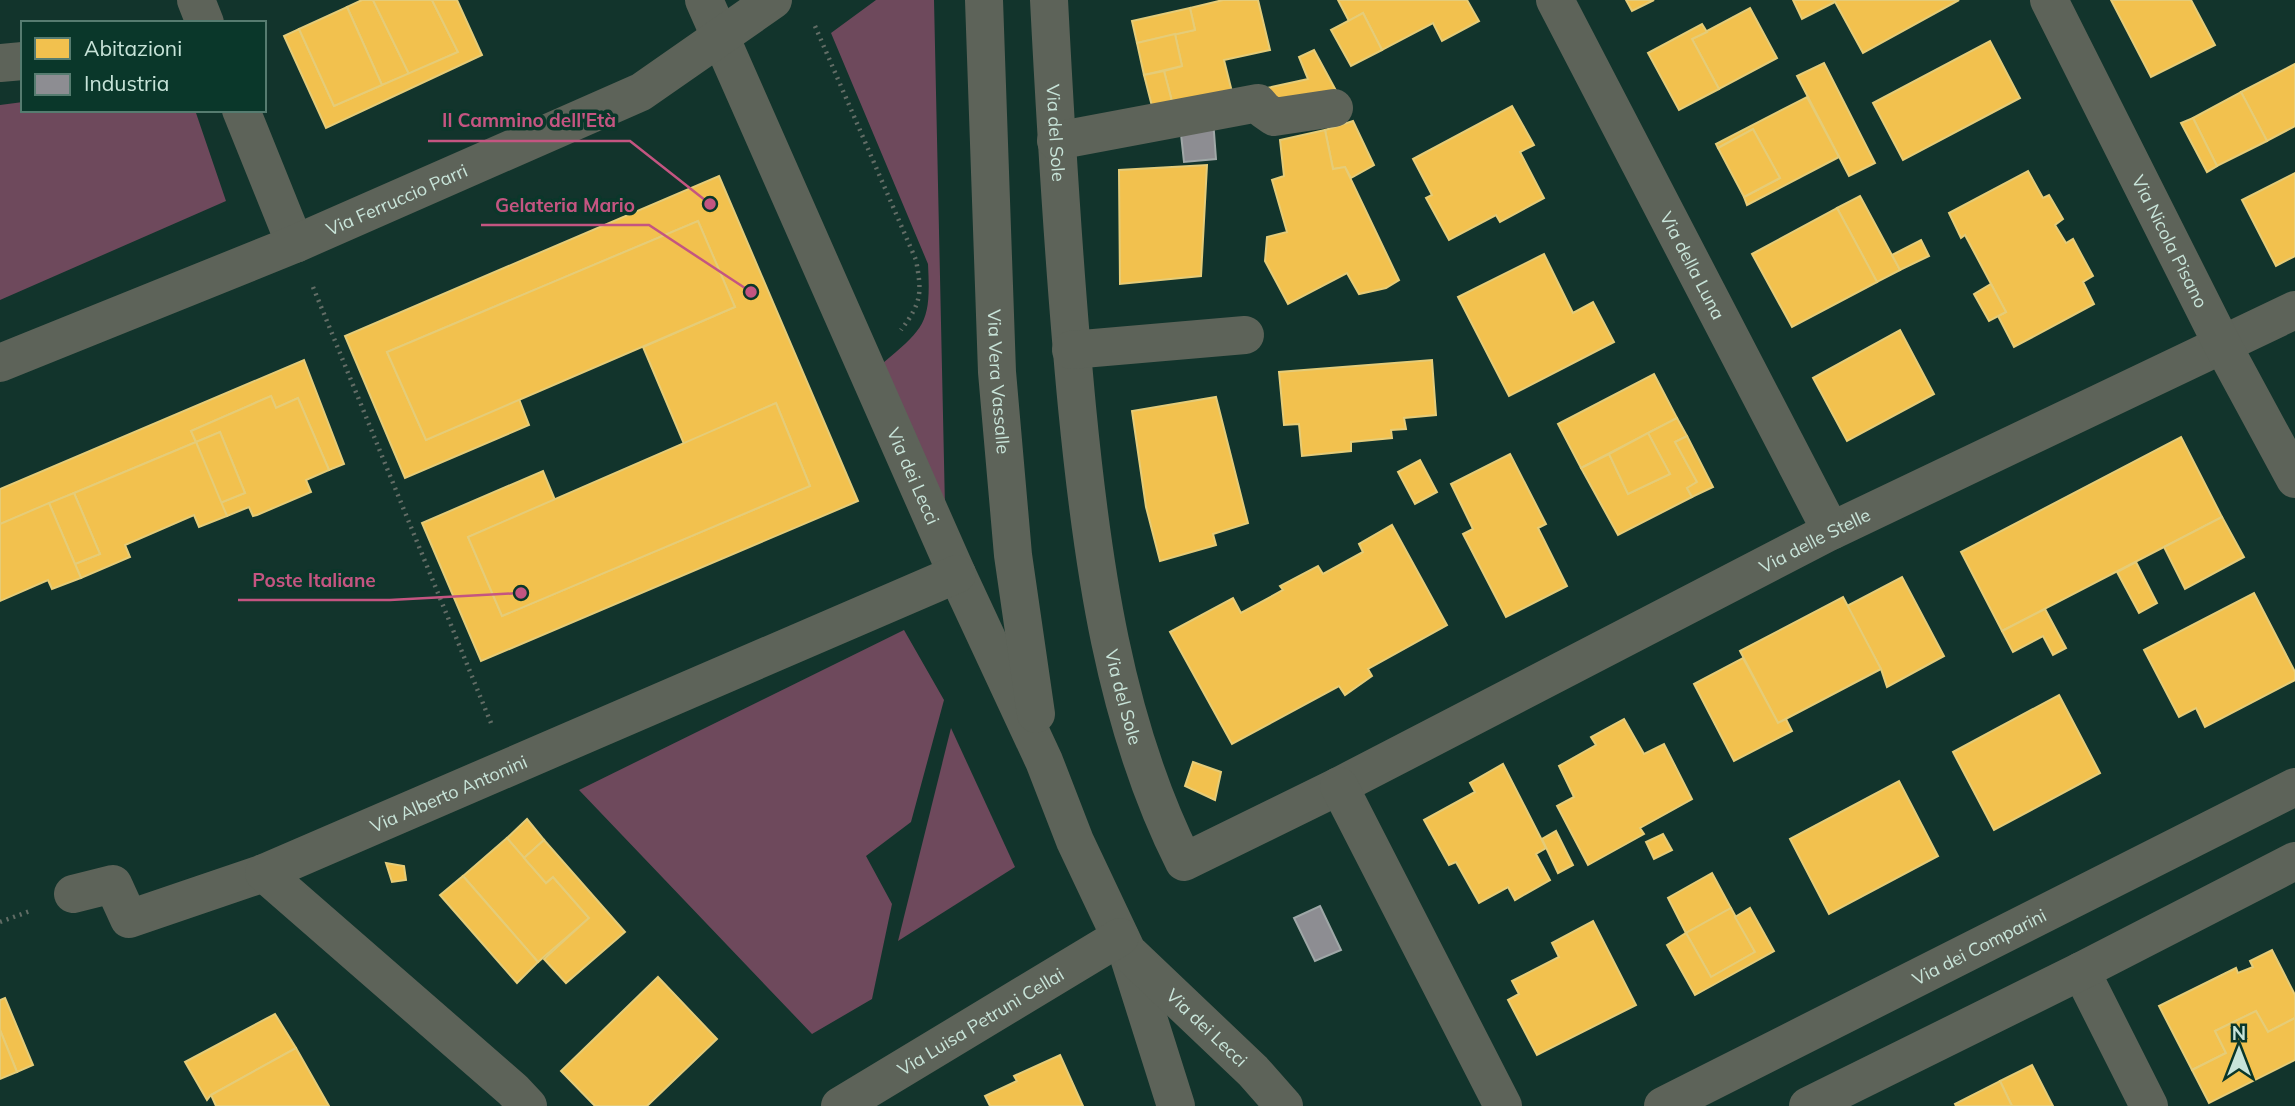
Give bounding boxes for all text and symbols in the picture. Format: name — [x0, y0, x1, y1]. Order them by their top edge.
legend — [21, 21, 266, 112]
text: Abitazioni — [84, 35, 182, 61]
text: Industria — [84, 70, 169, 96]
street label: Via del Sole — [1042, 83, 1071, 182]
callout: Il Cammino dell'Età — [428, 101, 630, 141]
text: Il Cammino dell'Età — [442, 108, 616, 132]
street label: Via Ferruccio Parri — [322, 158, 471, 240]
street label: Via Nicola Pisano — [2127, 171, 2213, 311]
callout: Gelateria Mario — [481, 185, 649, 225]
text: Gelateria Mario — [495, 193, 635, 217]
street label: Via della Luna — [1655, 207, 1730, 323]
street label: Via Vera Vassalle — [983, 309, 1016, 455]
street label: Via dei Lecci — [882, 424, 945, 528]
street label: Via delle Stelle — [1755, 503, 1874, 578]
callout: Poste Italiane — [238, 560, 390, 600]
text: Poste Italiane — [252, 568, 376, 592]
street label: Via del Sole — [1101, 647, 1148, 747]
street label: Via Alberto Antonini — [366, 749, 530, 837]
street label: Via dei Comparini — [1908, 903, 2050, 990]
street label: Via Luisa Petruni Cellai — [893, 962, 1068, 1080]
street label: Via dei Lecci — [1162, 983, 1253, 1071]
north arrow — [2204, 1015, 2274, 1085]
text: N — [2232, 1021, 2246, 1045]

